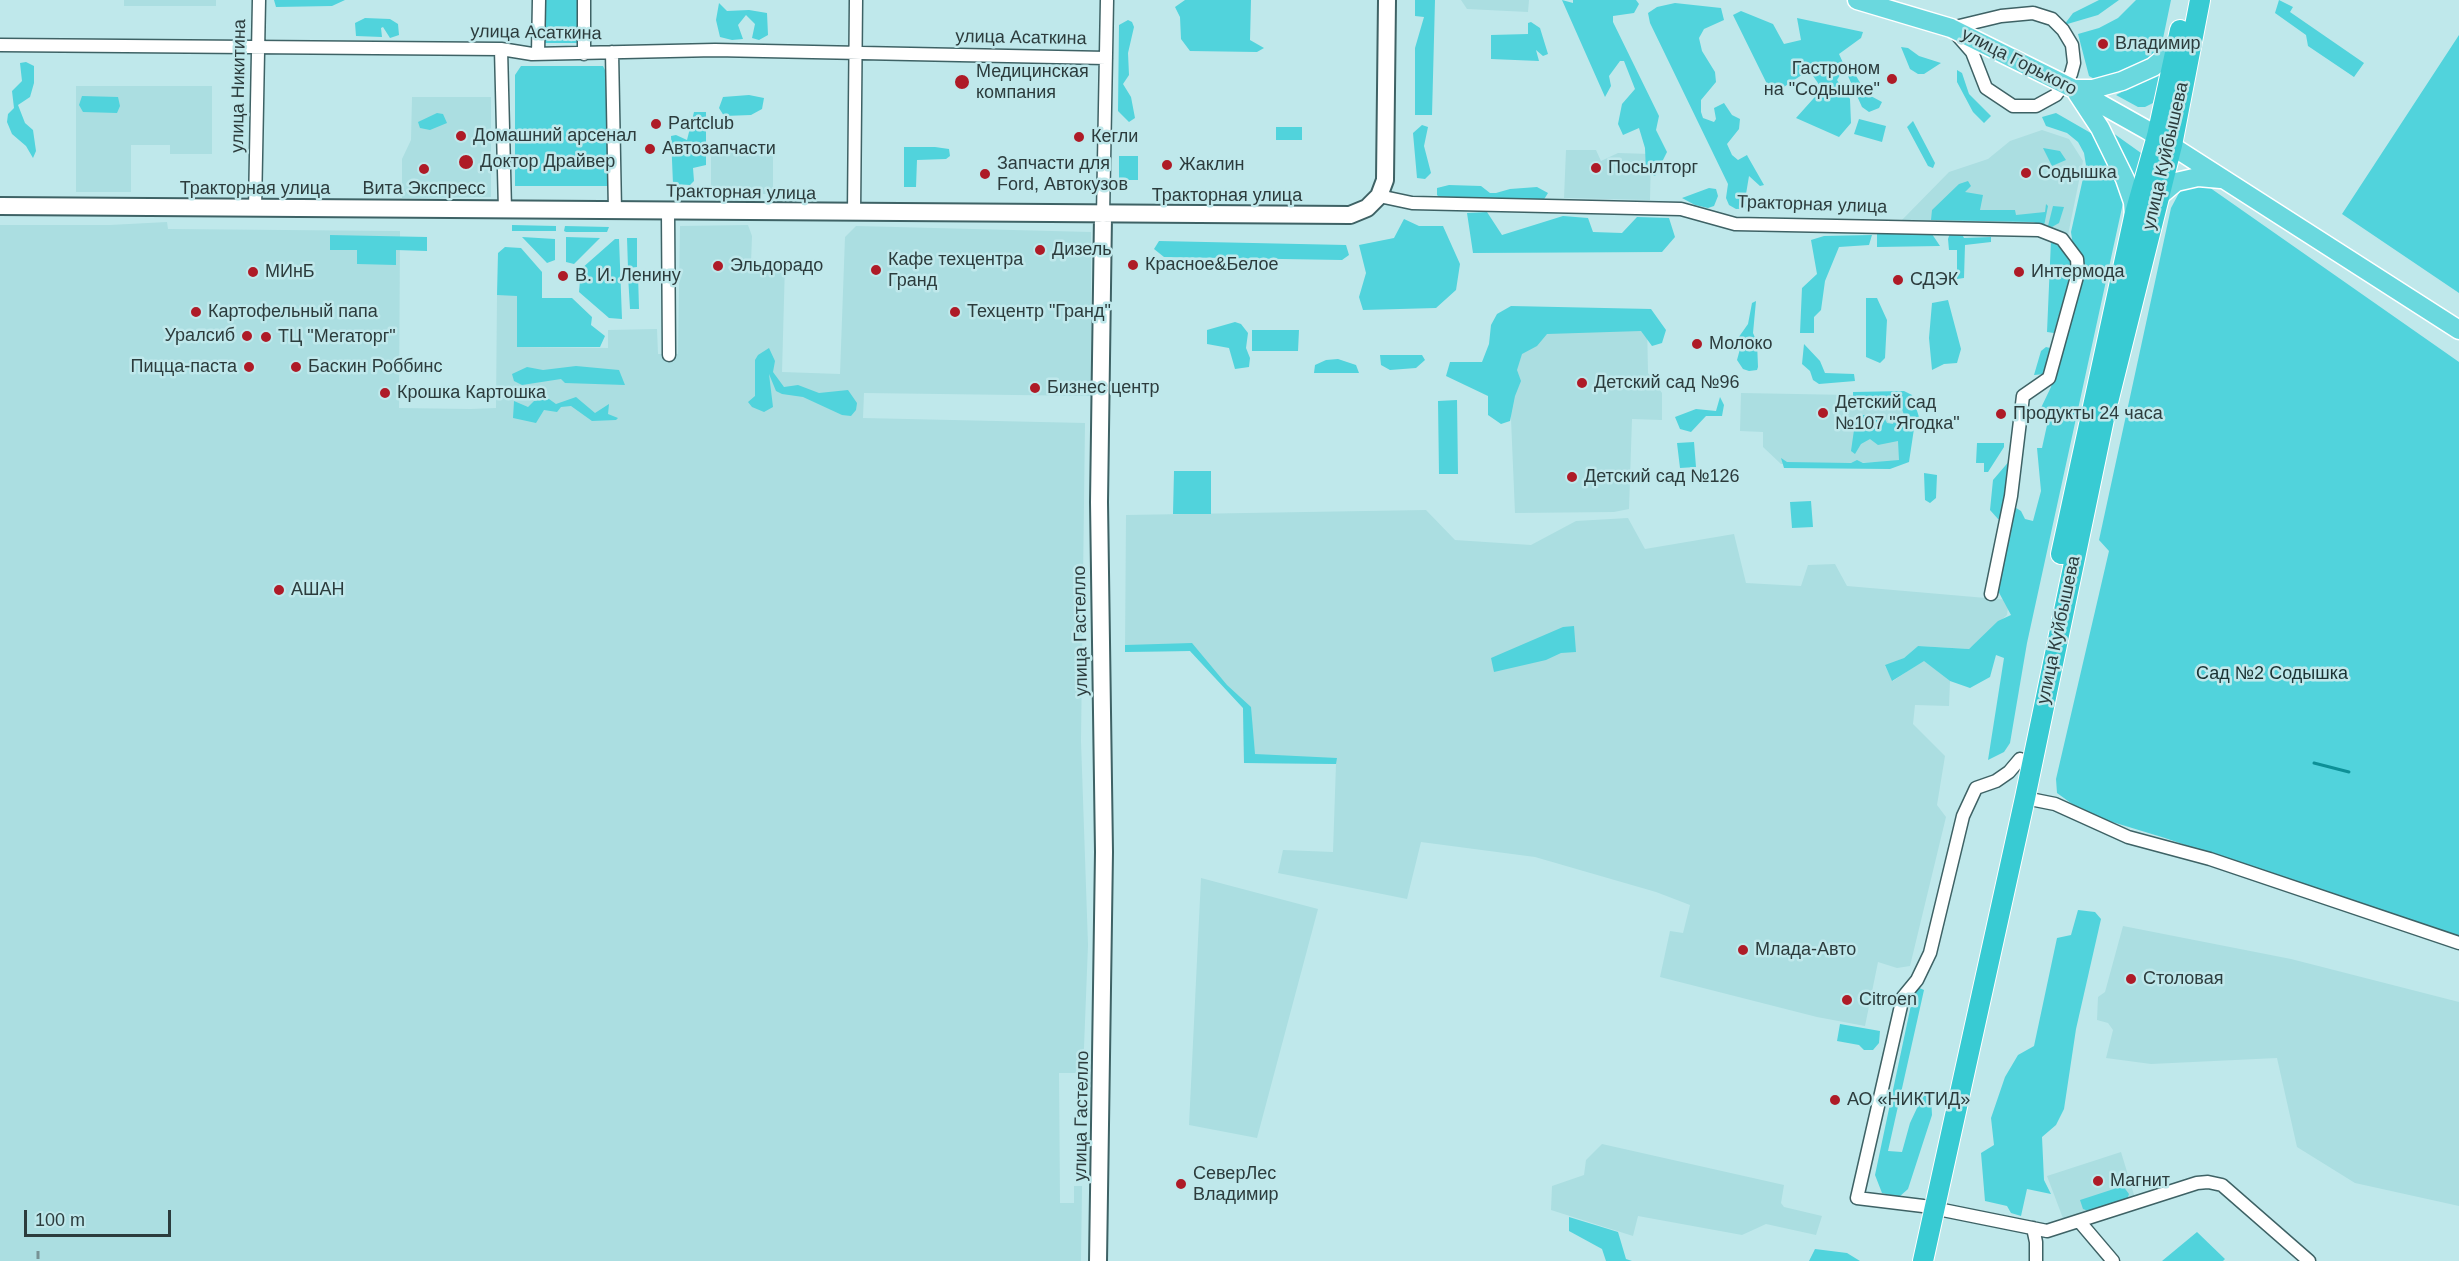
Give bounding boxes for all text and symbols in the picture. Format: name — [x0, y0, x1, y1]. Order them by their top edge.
street label: улица Никитина — [227, 19, 251, 153]
street label: улица Асаткина — [470, 21, 602, 45]
street label: улица Горького — [1958, 24, 2080, 100]
street label: улица Асаткина — [955, 26, 1087, 50]
place label: Владимир — [2115, 33, 2201, 55]
marker: Владимир — [2096, 37, 2110, 51]
place label: Гастроном на "Содышке" — [1764, 58, 1880, 100]
place label: Медицинская компания — [976, 61, 1089, 104]
marker: Гастроном на "Содышке" — [1885, 72, 1899, 86]
marker: Медицинская компания — [953, 73, 971, 91]
street label: улица Куйбышева — [2138, 80, 2194, 232]
place label: Partclub — [668, 113, 734, 135]
marker: Partclub — [649, 117, 663, 131]
place label: Домашний арсенал — [473, 125, 637, 147]
place label: Кегли — [1091, 126, 1138, 148]
marker: Домашний арсенал — [454, 129, 468, 143]
marker: Кегли — [1072, 130, 1086, 144]
place label: Автозапчасти — [662, 138, 776, 160]
marker: Автозапчасти — [643, 142, 657, 156]
place label: Доктор Драйвер — [480, 151, 615, 173]
marker: Доктор Драйвер — [457, 153, 475, 171]
place label: Запчасти для Ford, Автокузов — [997, 153, 1128, 195]
place label: Жаклин — [1179, 154, 1244, 176]
place label: Посылторг — [1608, 157, 1698, 179]
marker: Жаклин — [1160, 158, 1174, 172]
marker: Посылторг — [1589, 161, 1603, 175]
marker: Вита Экспресс — [417, 162, 431, 176]
place label: Содышка — [2038, 162, 2117, 184]
marker: Содышка — [2019, 166, 2033, 180]
marker: Запчасти для Ford, Автокузов — [978, 167, 992, 181]
street label: Тракторная улица — [180, 178, 330, 200]
place label: Вита Экспресс — [363, 178, 485, 200]
street label: Тракторная улица — [666, 181, 816, 205]
street label: Тракторная улица — [1152, 185, 1302, 207]
street label: Тракторная улица — [1737, 192, 1887, 218]
place label: Дизель — [1052, 239, 1112, 261]
marker: Дизель — [1033, 243, 1047, 257]
place label: Кафе техцентра Гранд — [888, 249, 1023, 292]
place label: Красное&Белое — [1145, 254, 1278, 276]
place label: Эльдорадо — [730, 255, 823, 277]
marker: Красное&Белое — [1126, 258, 1140, 272]
marker: Эльдорадо — [711, 259, 725, 273]
place label: МИнБ — [265, 261, 315, 283]
place label: Интермода — [2031, 261, 2124, 283]
marker: Кафе техцентра Гранд — [869, 263, 883, 277]
marker: МИнБ — [246, 265, 260, 279]
place label: В. И. Ленину — [575, 265, 681, 287]
marker: Интермода — [2012, 265, 2026, 279]
marker: В. И. Ленину — [556, 269, 570, 283]
place label: СДЭК — [1910, 269, 1958, 291]
marker: СДЭК — [1891, 273, 1905, 287]
place label: Картофельный папа — [208, 301, 378, 323]
place label: Техцентр "Гранд" — [967, 301, 1111, 323]
marker: Картофельный папа — [189, 305, 203, 319]
marker: Техцентр "Гранд" — [948, 305, 962, 319]
place label: Уралсиб — [164, 325, 235, 347]
place label: ТЦ "Мегаторг" — [278, 326, 396, 348]
marker: Уралсиб — [240, 329, 254, 343]
marker: ТЦ "Мегаторг" — [259, 330, 273, 344]
place label: Молоко — [1709, 333, 1773, 355]
marker: Молоко — [1690, 337, 1704, 351]
place label: Пицца-паста — [131, 356, 237, 378]
place label: Баскин Роббинс — [308, 356, 443, 378]
marker: Пицца-паста — [242, 360, 256, 374]
marker: Баскин Роббинс — [289, 360, 303, 374]
place label: Детский сад №96 — [1594, 372, 1739, 394]
marker: Детский сад №96 — [1575, 376, 1589, 390]
place label: Бизнес центр — [1047, 377, 1159, 399]
marker: Бизнес центр — [1028, 381, 1042, 395]
place label: Крошка Картошка — [397, 382, 546, 404]
marker: Крошка Картошка — [378, 386, 392, 400]
place label: Детский сад №107 "Ягодка" — [1835, 392, 1960, 434]
place label: Продукты 24 часа — [2013, 403, 2163, 425]
marker: Детский сад №107 "Ягодка" — [1816, 406, 1830, 420]
marker: Продукты 24 часа — [1994, 407, 2008, 421]
place label: Детский сад №126 — [1584, 466, 1739, 488]
marker: Детский сад №126 — [1565, 470, 1579, 484]
street label: улица Куйбышева — [2033, 554, 2085, 706]
street label: улица Гастелло — [1069, 565, 1093, 697]
place label: АШАН — [291, 579, 345, 601]
marker: АШАН — [272, 583, 286, 597]
park label: Сад №2 Содышка — [2196, 663, 2348, 685]
place label: Млада-Авто — [1755, 939, 1856, 961]
marker: Млада-Авто — [1736, 943, 1750, 957]
place label: Столовая — [2143, 968, 2223, 990]
marker: Столовая — [2124, 972, 2138, 986]
place label: Citroen — [1859, 989, 1917, 1011]
marker: Citroen — [1840, 993, 1854, 1007]
street label: улица Гастелло — [1070, 1050, 1094, 1182]
place label: АО «НИКТИД» — [1847, 1089, 1970, 1111]
marker: АО «НИКТИД» — [1828, 1093, 1842, 1107]
place label: СеверЛес Владимир — [1193, 1163, 1279, 1206]
place label: Магнит — [2110, 1170, 2170, 1192]
marker: Магнит — [2091, 1174, 2105, 1188]
marker: СеверЛес Владимир — [1174, 1177, 1188, 1191]
scale bar — [27, 1198, 174, 1236]
text: 100 m — [35, 1210, 85, 1230]

